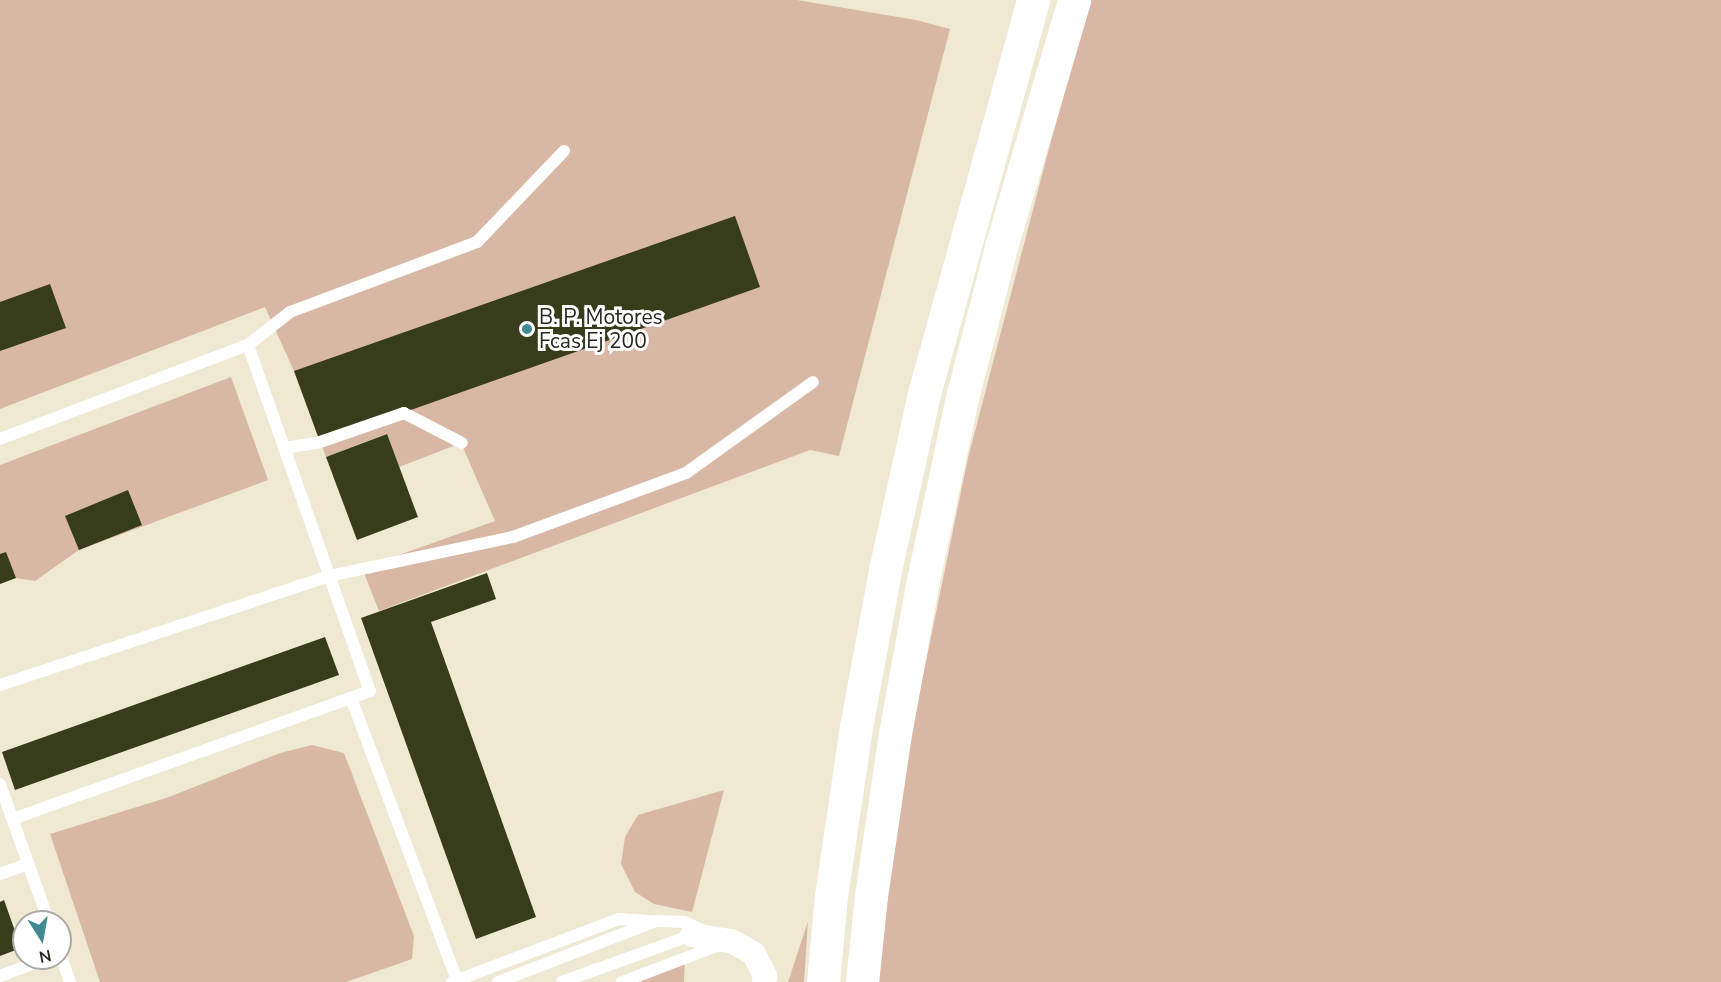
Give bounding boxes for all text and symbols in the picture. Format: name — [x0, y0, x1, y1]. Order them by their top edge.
place label: B. P. Motores Fcas Ej 200 — [539, 304, 663, 354]
marker: B. P. Motores Fcas Ej 200 — [520, 322, 534, 336]
north arrow — [12, 910, 72, 970]
text: N — [37, 944, 53, 968]

